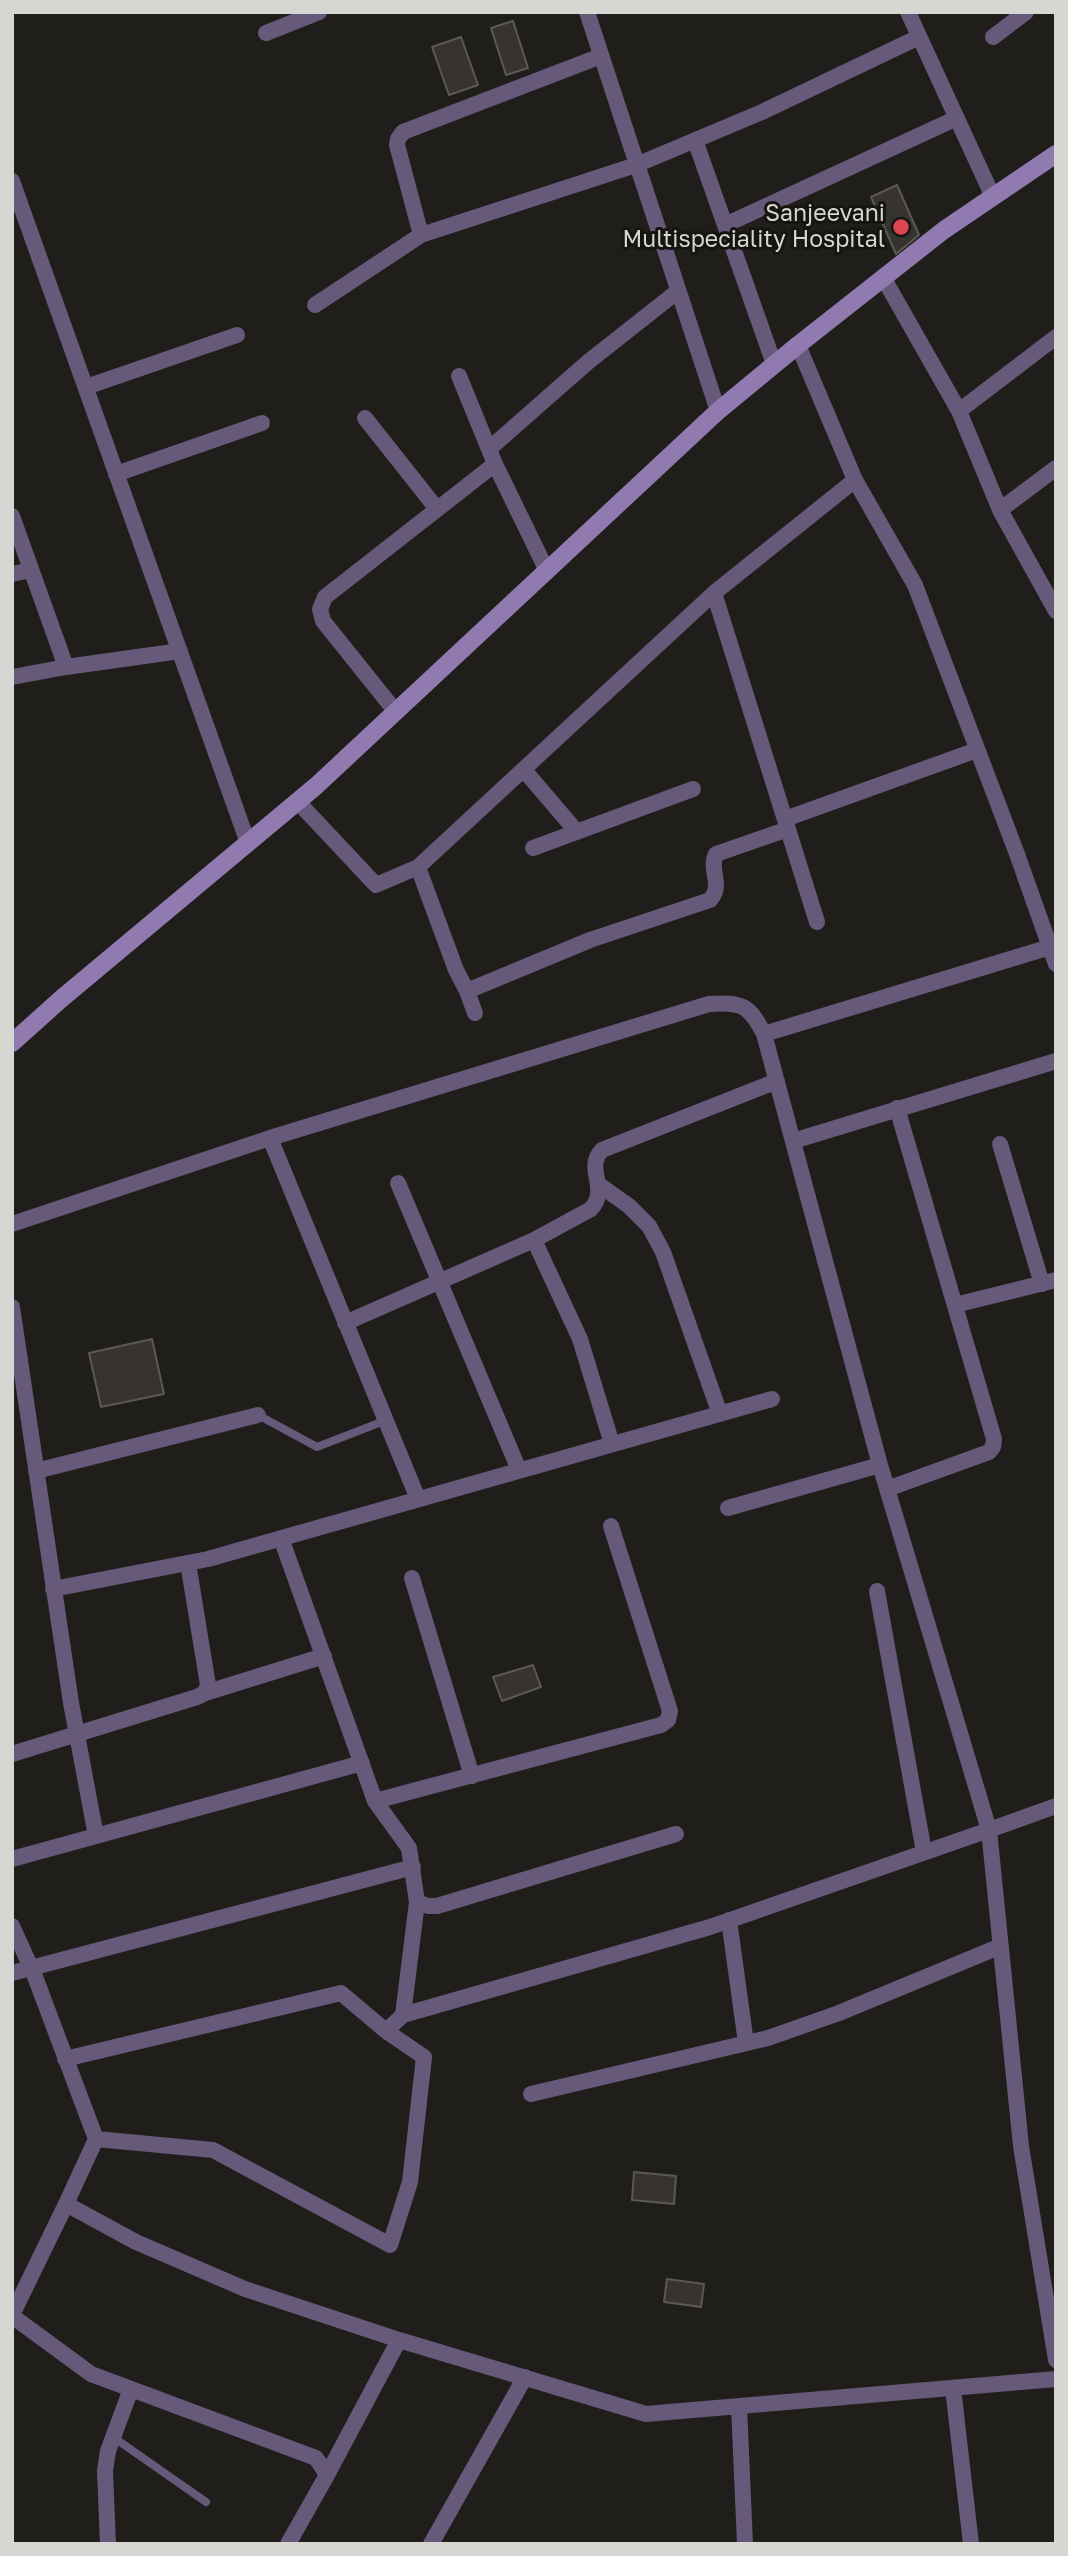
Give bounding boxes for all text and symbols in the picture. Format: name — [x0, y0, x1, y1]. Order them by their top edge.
place label: Sanjeevani Multispeciality Hospital — [623, 200, 885, 254]
marker: Sanjeevani Multispeciality Hospital — [891, 217, 911, 237]

